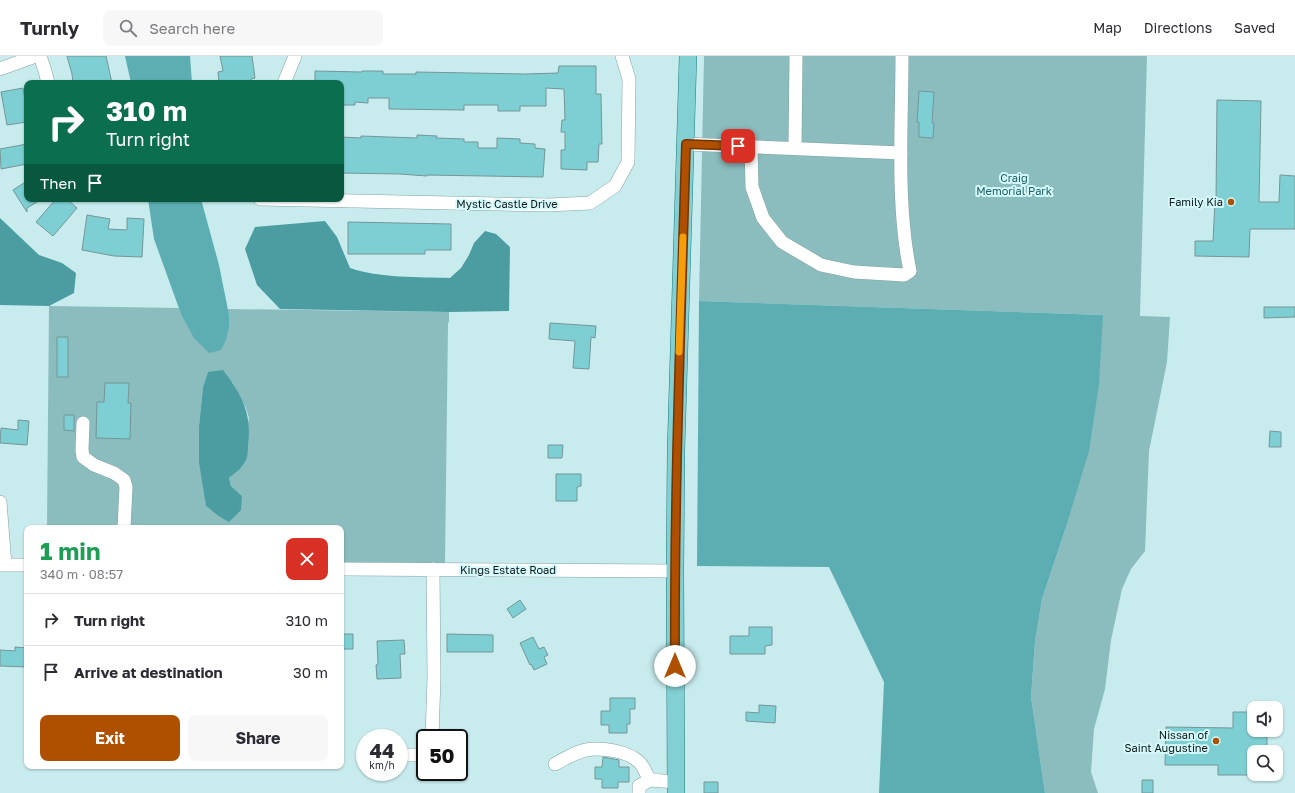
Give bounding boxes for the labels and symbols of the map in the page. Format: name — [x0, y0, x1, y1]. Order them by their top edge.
pin — [721, 129, 755, 163]
park label: Craig Memorial Park — [976, 171, 1052, 197]
place label: Family Kia — [1169, 195, 1223, 208]
street label: Mystic Castle Drive — [456, 197, 558, 210]
marker: Family Kia — [1226, 197, 1236, 207]
street label: Kings Estate Road — [460, 563, 556, 576]
position arrow — [654, 645, 696, 687]
place label: Nissan of Saint Augustine — [1124, 728, 1208, 754]
speed limit sign: 50 — [416, 729, 468, 781]
marker: Nissan of Saint Augustine — [1211, 736, 1221, 746]

